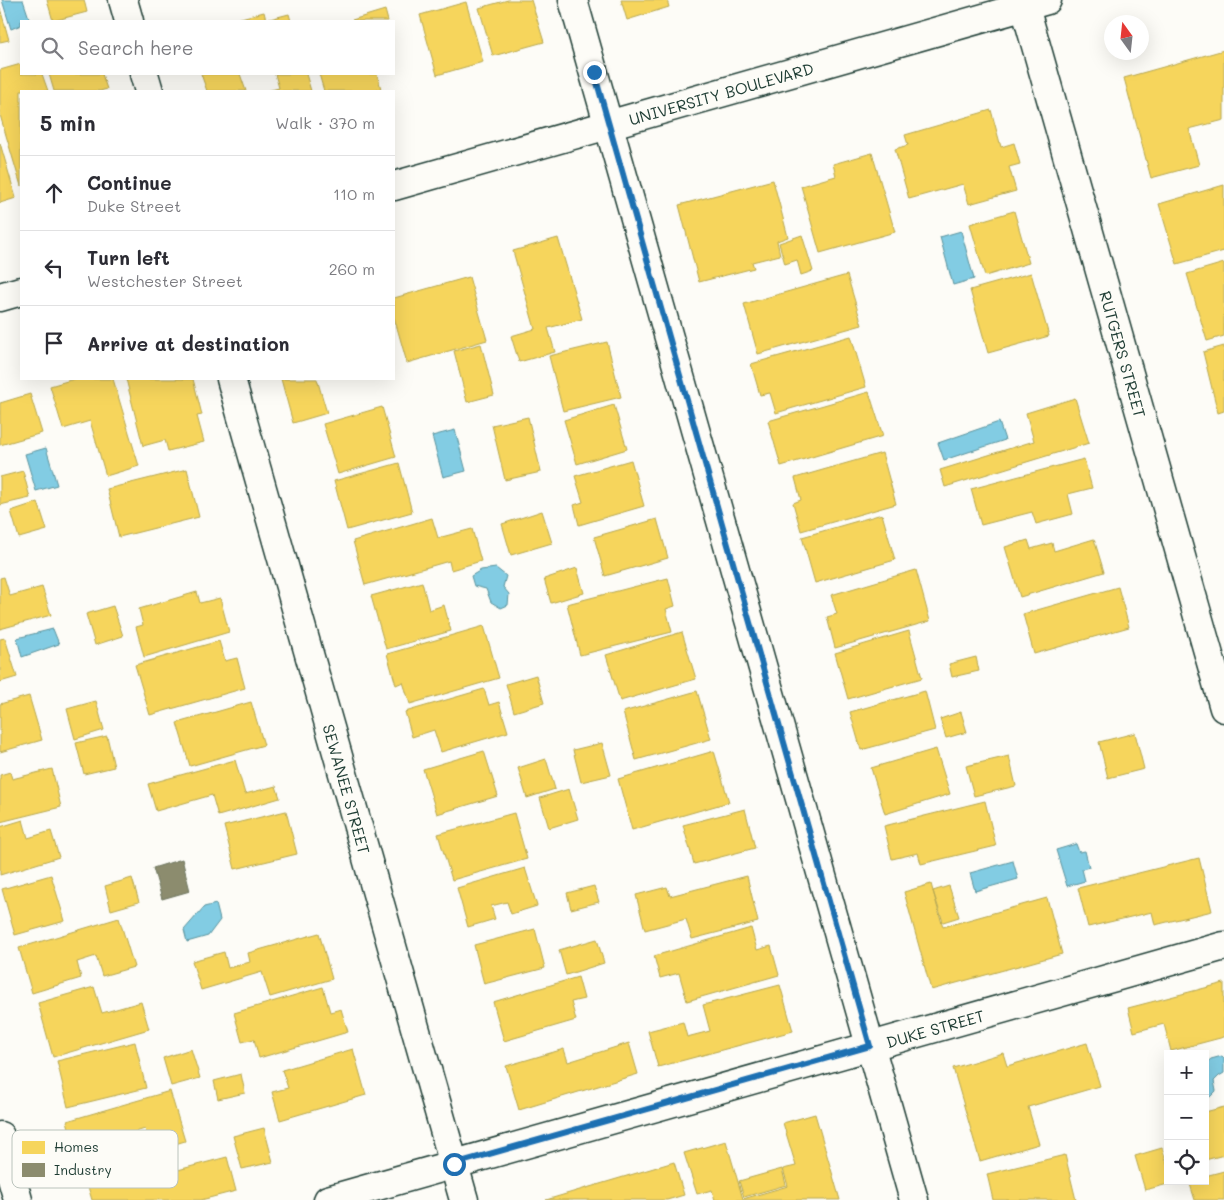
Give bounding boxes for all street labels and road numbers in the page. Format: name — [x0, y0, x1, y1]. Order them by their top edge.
street label: UNIVERSITY BOULEVARD — [626, 57, 816, 129]
street label: RUTGERS STREET — [1096, 288, 1151, 420]
street label: SEWANEE STREET — [319, 721, 376, 856]
street label: DUKE STREET — [884, 1004, 987, 1052]

